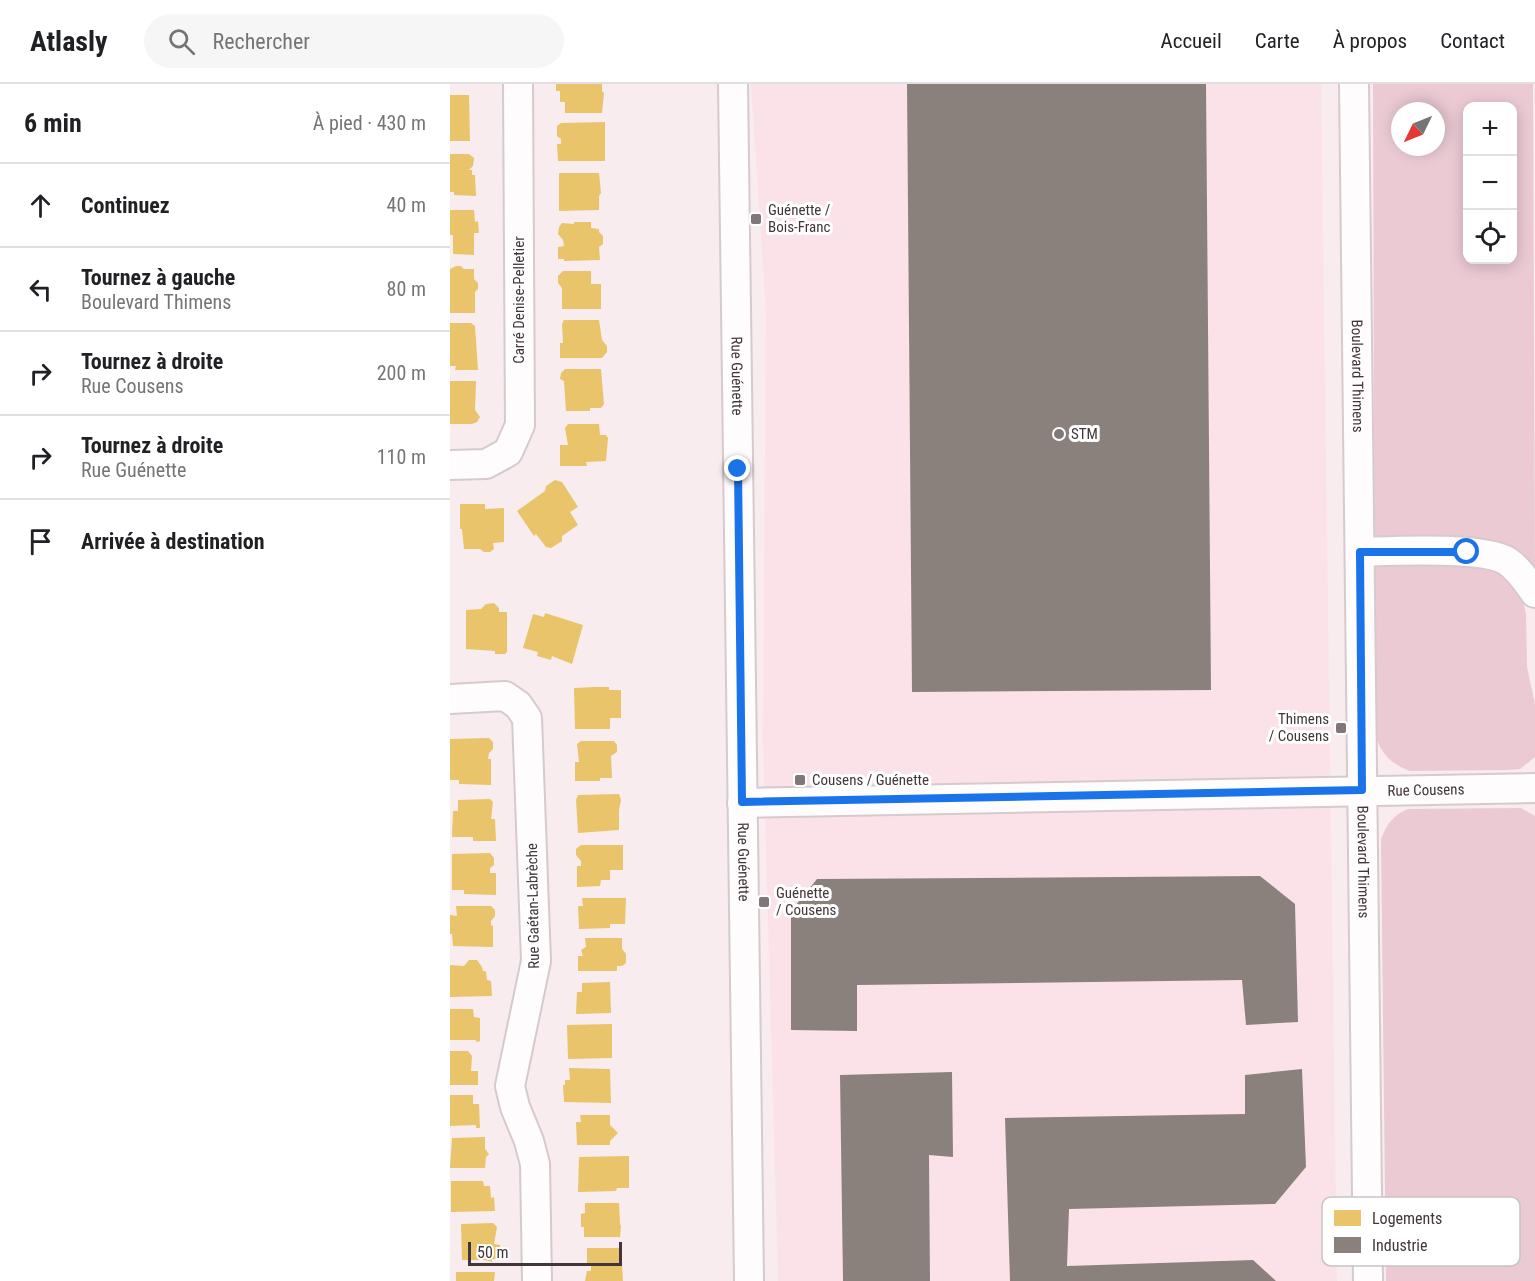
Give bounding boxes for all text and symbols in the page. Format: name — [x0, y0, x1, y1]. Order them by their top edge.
search box — [144, 14, 564, 68]
text: Atlasly — [30, 25, 108, 58]
icon: search — [165, 25, 198, 58]
text: Rechercher — [213, 29, 310, 54]
text: Accueil — [1161, 29, 1222, 53]
text: Carte — [1255, 29, 1300, 53]
text: À propos — [1333, 29, 1407, 53]
text: Contact — [1440, 29, 1505, 53]
north arrow — [1391, 102, 1445, 156]
map controls — [1463, 102, 1517, 264]
button: + — [1463, 102, 1517, 156]
text: 6 min — [24, 108, 82, 138]
text: À pied · 430 m — [313, 111, 426, 135]
button: − — [1463, 156, 1517, 210]
icon: ahead — [24, 189, 57, 222]
text: Continuez — [81, 193, 170, 218]
text: 40 m — [387, 193, 426, 217]
place label: Guénette / Bois-Franc — [768, 201, 831, 236]
button: locate — [1463, 210, 1517, 264]
marker: Guénette / Bois-Franc — [749, 212, 763, 226]
street label: Carré Denise-Pelletier — [510, 236, 528, 364]
text: Tournez à gauche — [81, 265, 235, 290]
icon: left — [24, 273, 57, 306]
text: 80 m — [387, 277, 426, 301]
text: Boulevard Thimens — [81, 290, 231, 314]
street label: Boulevard Thimens — [1348, 319, 1367, 433]
street label: Rue Guénette — [727, 336, 746, 416]
text: Tournez à droite — [81, 349, 223, 374]
icon: right — [24, 357, 57, 390]
text: 200 m — [377, 361, 426, 385]
text: Rue Cousens — [81, 374, 184, 398]
place label: STM — [1071, 425, 1098, 443]
marker: STM — [1052, 427, 1066, 441]
text: Tournez à droite — [81, 433, 223, 458]
icon: right — [24, 441, 57, 474]
text: 110 m — [377, 445, 426, 469]
route end — [724, 455, 750, 481]
text: Rue Guénette — [81, 458, 186, 482]
icon: arrive — [24, 525, 57, 558]
text: Arrivée à destination — [81, 529, 265, 554]
route start — [1453, 538, 1479, 564]
place label: Thimens / Cousens — [1269, 710, 1329, 745]
marker: Thimens / Cousens — [1334, 721, 1348, 735]
place label: Cousens / Guénette — [812, 771, 929, 789]
marker: Cousens / Guénette — [793, 773, 807, 787]
street label: Rue Cousens — [1387, 780, 1465, 800]
street label: Boulevard Thimens — [1353, 805, 1373, 919]
street label: Rue Guénette — [734, 822, 753, 902]
street label: Rue Gaétan-Labrèche — [523, 843, 543, 969]
place label: Guénette / Cousens — [776, 884, 836, 919]
marker: Guénette / Cousens — [757, 895, 771, 909]
legend — [1322, 1197, 1520, 1266]
text: Logements — [1372, 1209, 1442, 1228]
text: Industrie — [1372, 1236, 1428, 1255]
scale bar — [468, 1239, 622, 1266]
text: 50 m — [477, 1243, 509, 1262]

